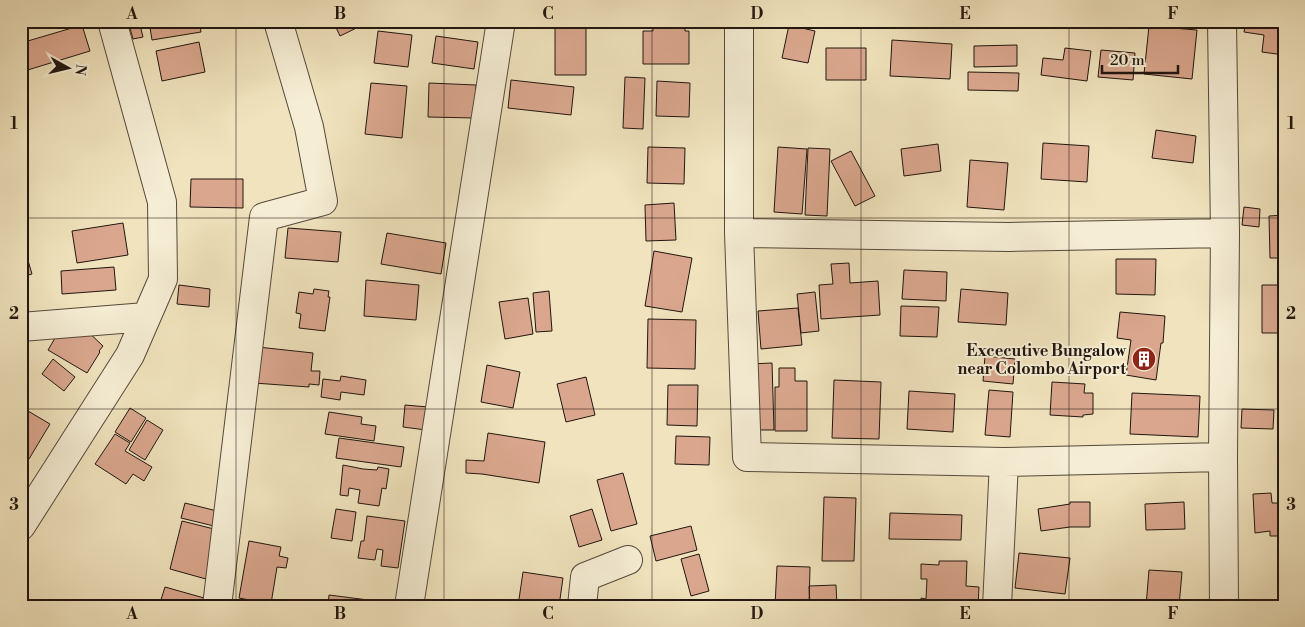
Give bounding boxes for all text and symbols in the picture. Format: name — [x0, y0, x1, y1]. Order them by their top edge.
text: A — [125, 4, 138, 24]
text: B — [334, 4, 346, 24]
text: C — [542, 4, 554, 24]
text: D — [751, 4, 764, 24]
text: E — [959, 4, 971, 24]
text: F — [1167, 4, 1179, 24]
north arrow — [42, 42, 92, 92]
scale bar — [1102, 42, 1179, 74]
text: 20 m — [1110, 51, 1145, 70]
text: N — [70, 63, 90, 76]
text: 1 — [10, 114, 18, 134]
text: 1 — [1287, 114, 1295, 134]
text: 2 — [9, 304, 19, 324]
text: 2 — [1286, 304, 1296, 324]
place label: Excecutive Bungalow near Colombo Airport — [958, 341, 1127, 379]
building icon: Excecutive Bungalow near Colombo Airport — [1131, 346, 1157, 372]
text: 3 — [9, 495, 19, 515]
text: 3 — [1286, 495, 1296, 515]
text: A — [125, 604, 138, 624]
text: B — [334, 604, 346, 624]
text: C — [542, 604, 554, 624]
text: D — [751, 604, 764, 624]
text: E — [959, 604, 971, 624]
text: F — [1167, 604, 1179, 624]

